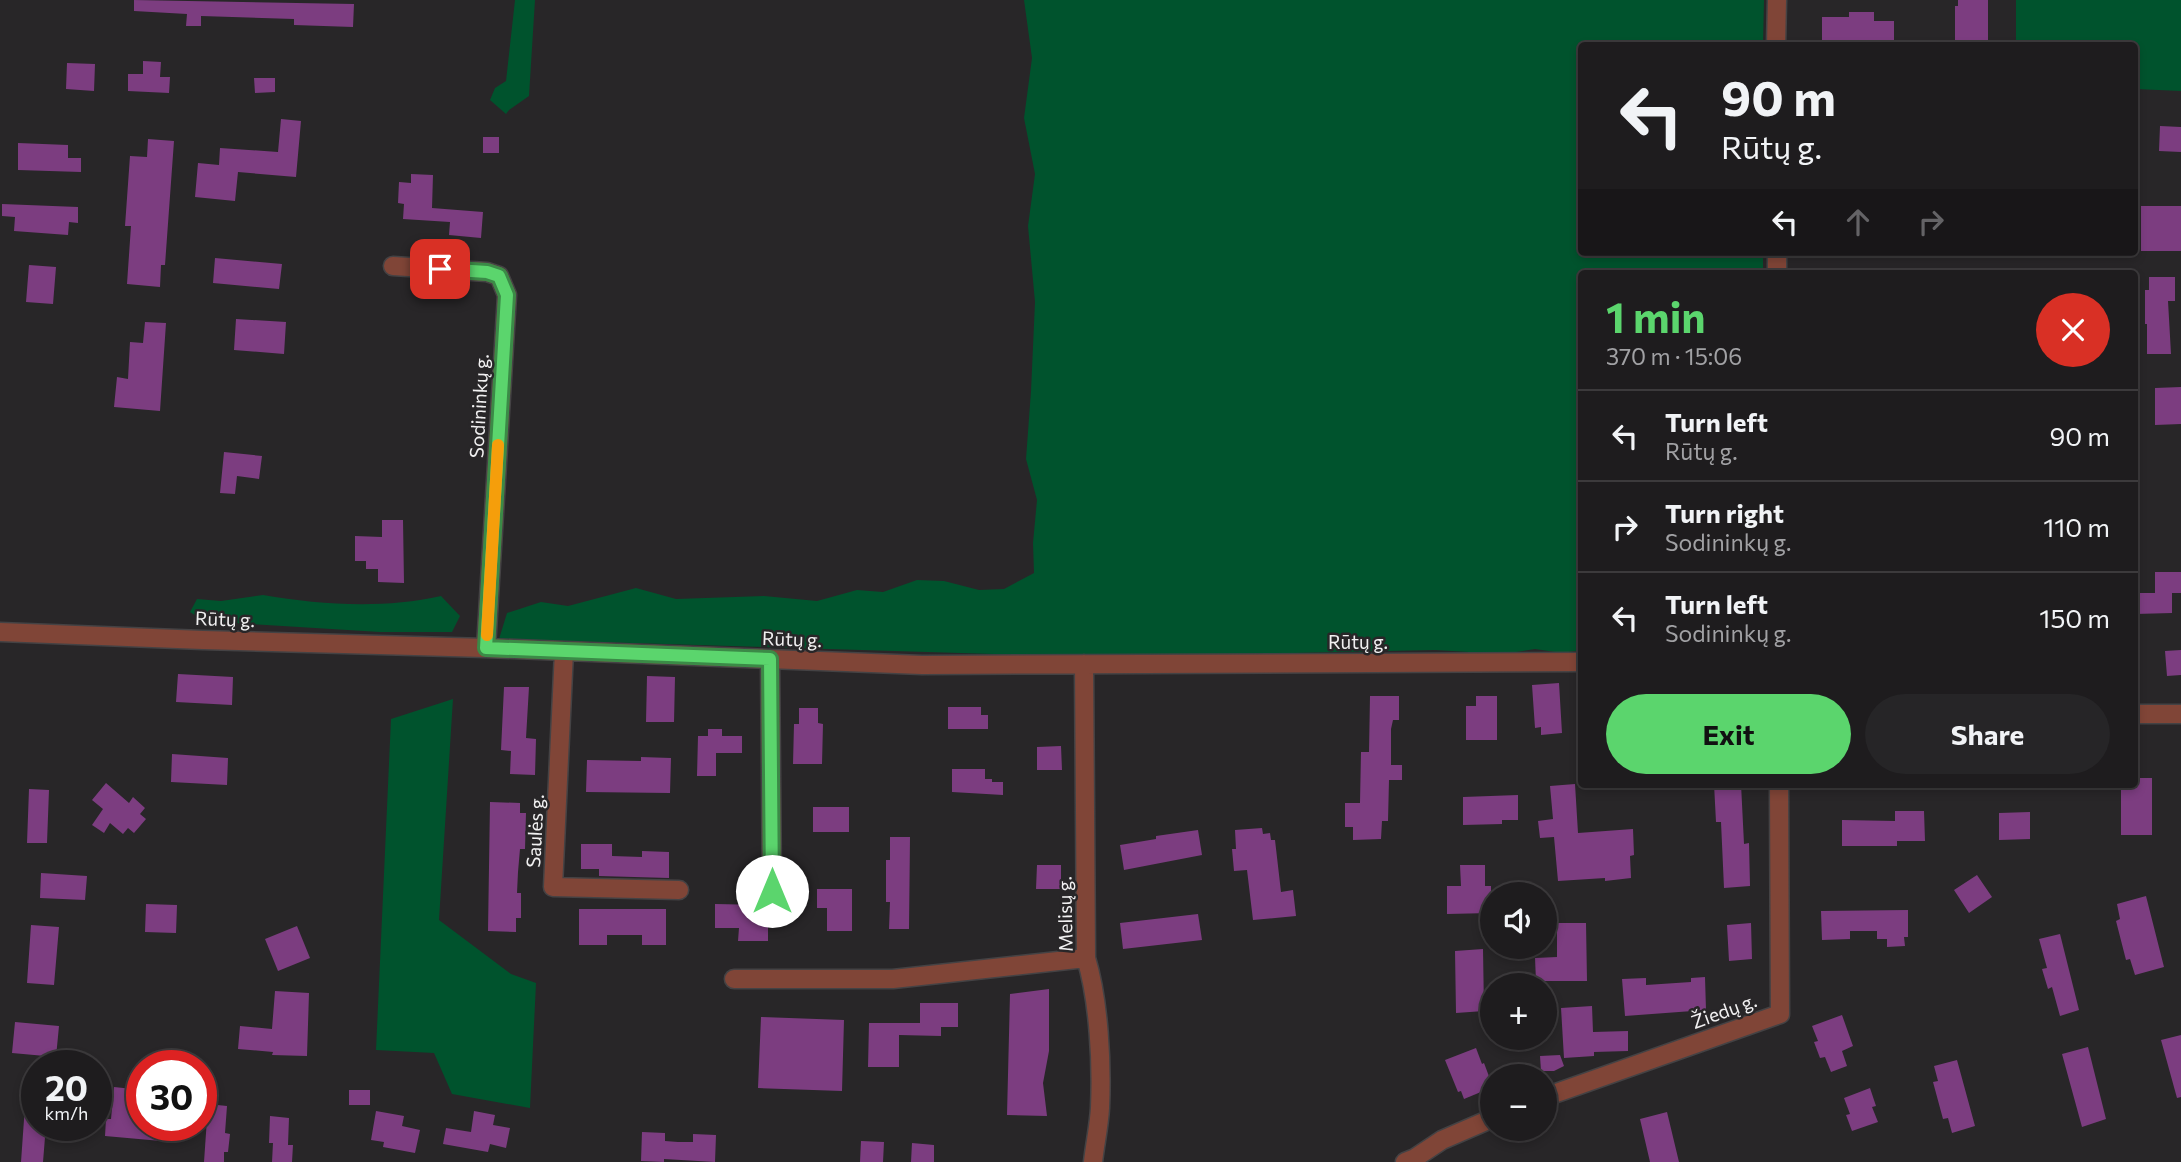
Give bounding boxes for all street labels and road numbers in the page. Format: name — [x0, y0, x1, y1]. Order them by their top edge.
street label: Sodininkų g. — [464, 353, 493, 459]
street label: Rūtų g. — [195, 606, 255, 631]
street label: Rūtų g. — [762, 626, 822, 651]
street label: Rūtų g. — [1328, 630, 1388, 653]
street label: Saulės g. — [521, 794, 548, 868]
street label: Melisų g. — [1052, 876, 1077, 952]
street label: Žiedų g. — [1688, 988, 1760, 1033]

